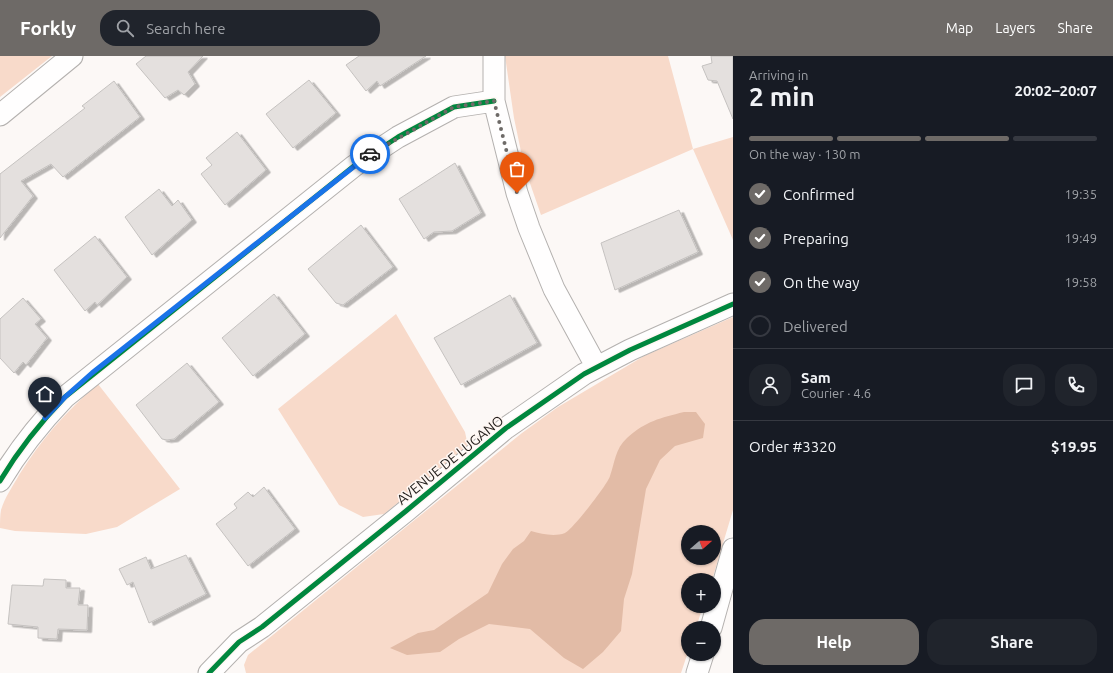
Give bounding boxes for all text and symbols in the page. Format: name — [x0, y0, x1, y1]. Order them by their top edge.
search box — [100, 10, 380, 46]
text: Forkly — [20, 17, 76, 39]
icon: search — [114, 17, 136, 39]
text: Search here — [146, 20, 225, 37]
text: Map — [946, 20, 973, 36]
text: Layers — [995, 20, 1035, 36]
text: Share — [1057, 20, 1093, 36]
text: Arriving in — [749, 68, 808, 82]
text: 2 min — [749, 82, 815, 111]
text: 20:02–20:07 — [1014, 82, 1097, 99]
courier — [350, 134, 390, 174]
icon: car — [359, 143, 381, 165]
text: On the way · 130 m — [749, 147, 861, 161]
pin — [500, 152, 534, 193]
icon: bag — [506, 158, 528, 180]
icon: check — [749, 183, 771, 205]
text: Confirmed — [783, 186, 855, 203]
text: 19:35 — [1064, 187, 1097, 201]
icon: check — [749, 227, 771, 249]
text: Preparing — [783, 230, 849, 247]
text: 19:49 — [1064, 231, 1097, 245]
icon: check — [749, 271, 771, 293]
text: On the way — [783, 274, 859, 291]
text: 19:58 — [1064, 275, 1097, 289]
text: Delivered — [783, 318, 848, 335]
button: person — [749, 364, 791, 406]
button: chat — [1003, 364, 1045, 406]
button: phone — [1055, 364, 1097, 406]
text: Sam — [801, 369, 831, 386]
pin — [28, 377, 62, 418]
icon: home — [34, 383, 56, 405]
text: Courier · 4.6 — [801, 386, 871, 400]
street label: AVENUE DE LUGANO — [393, 412, 507, 508]
text: Order #3320 — [749, 438, 836, 455]
text: $19.95 — [1051, 438, 1097, 455]
north arrow — [681, 525, 721, 565]
map controls — [681, 525, 721, 661]
button: + — [681, 573, 721, 613]
button: Help — [749, 619, 919, 665]
button: Share — [927, 619, 1097, 665]
button: − — [681, 621, 721, 661]

